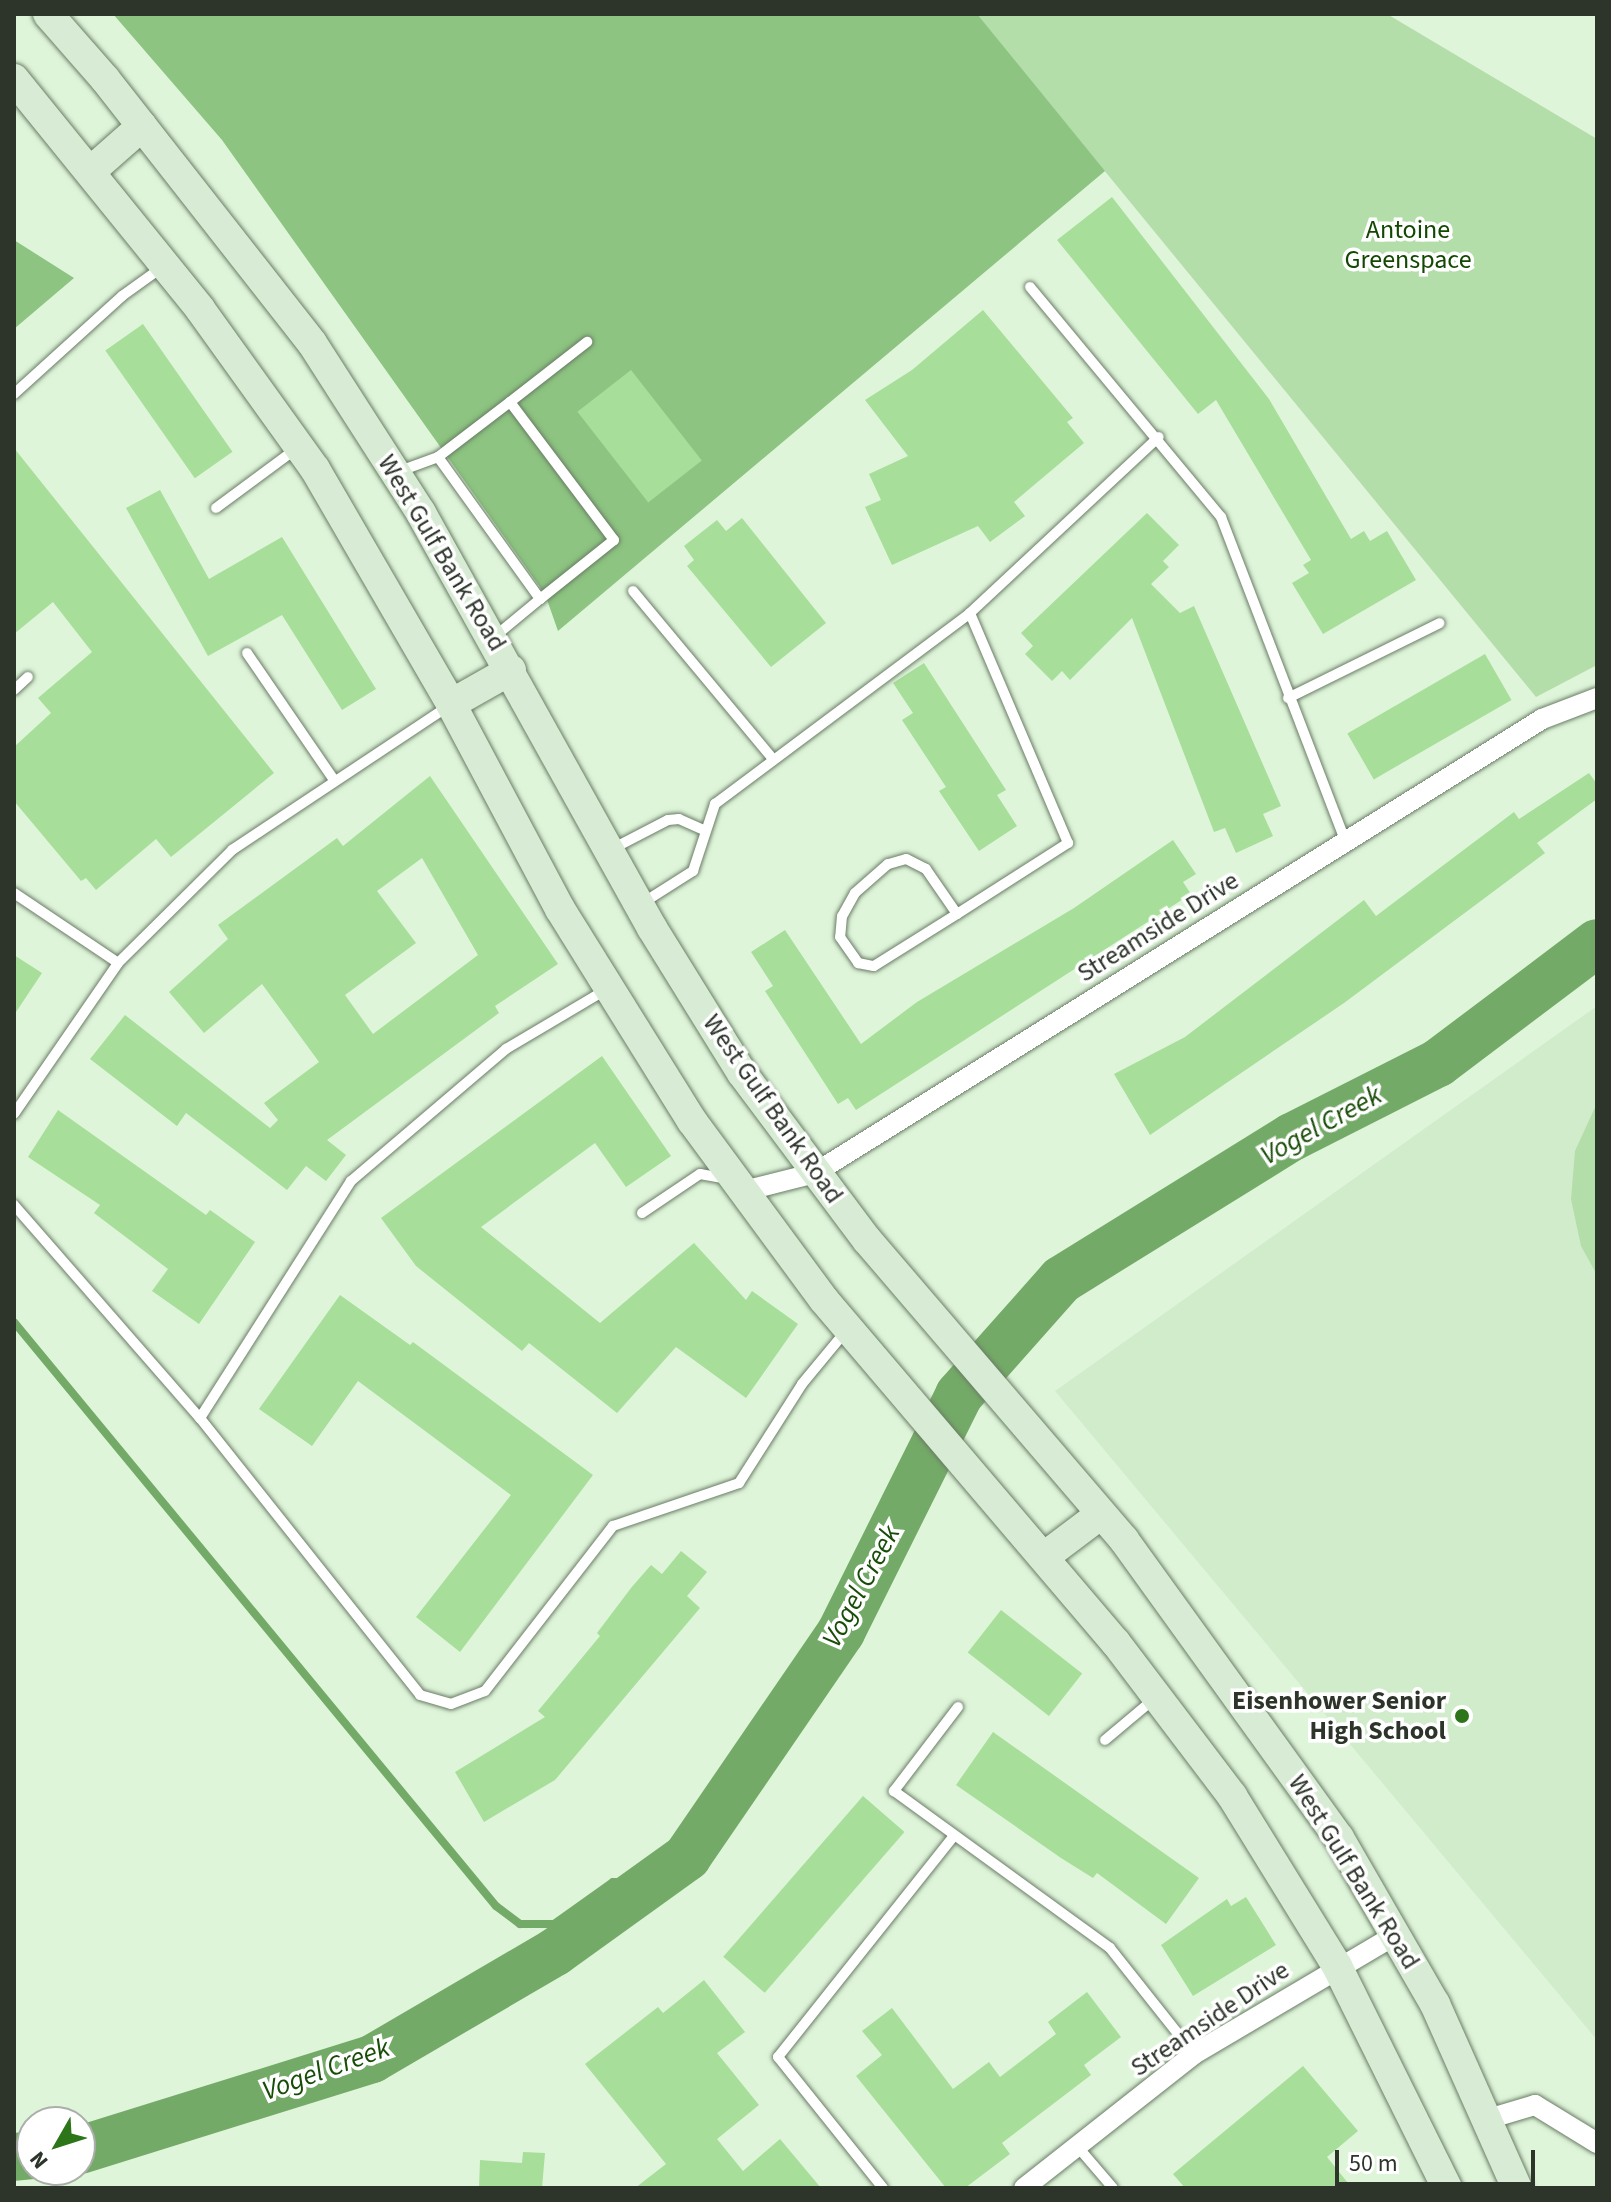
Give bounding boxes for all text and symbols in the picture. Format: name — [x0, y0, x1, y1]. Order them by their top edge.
park label: Antoine Greenspace — [1344, 214, 1472, 276]
street label: West Gulf Bank Road — [371, 449, 513, 657]
street label: Streamside Drive — [1072, 865, 1244, 989]
street label: West Gulf Bank Road — [696, 1008, 850, 1210]
water label: Vogel Creek — [1255, 1078, 1387, 1172]
water label: Vogel Creek — [815, 1519, 907, 1653]
place label: Eisenhower Senior High School — [1232, 1685, 1446, 1746]
marker: Eisenhower Senior High School — [1453, 1707, 1471, 1725]
street label: West Gulf Bank Road — [1281, 1769, 1427, 1975]
street label: Streamside Drive — [1125, 1955, 1295, 2083]
water label: Vogel Creek — [258, 2030, 394, 2108]
north arrow — [16, 2106, 96, 2186]
scale bar — [1339, 2134, 1539, 2184]
text: N — [22, 2144, 56, 2176]
text: 50 m — [1349, 2146, 1398, 2181]

